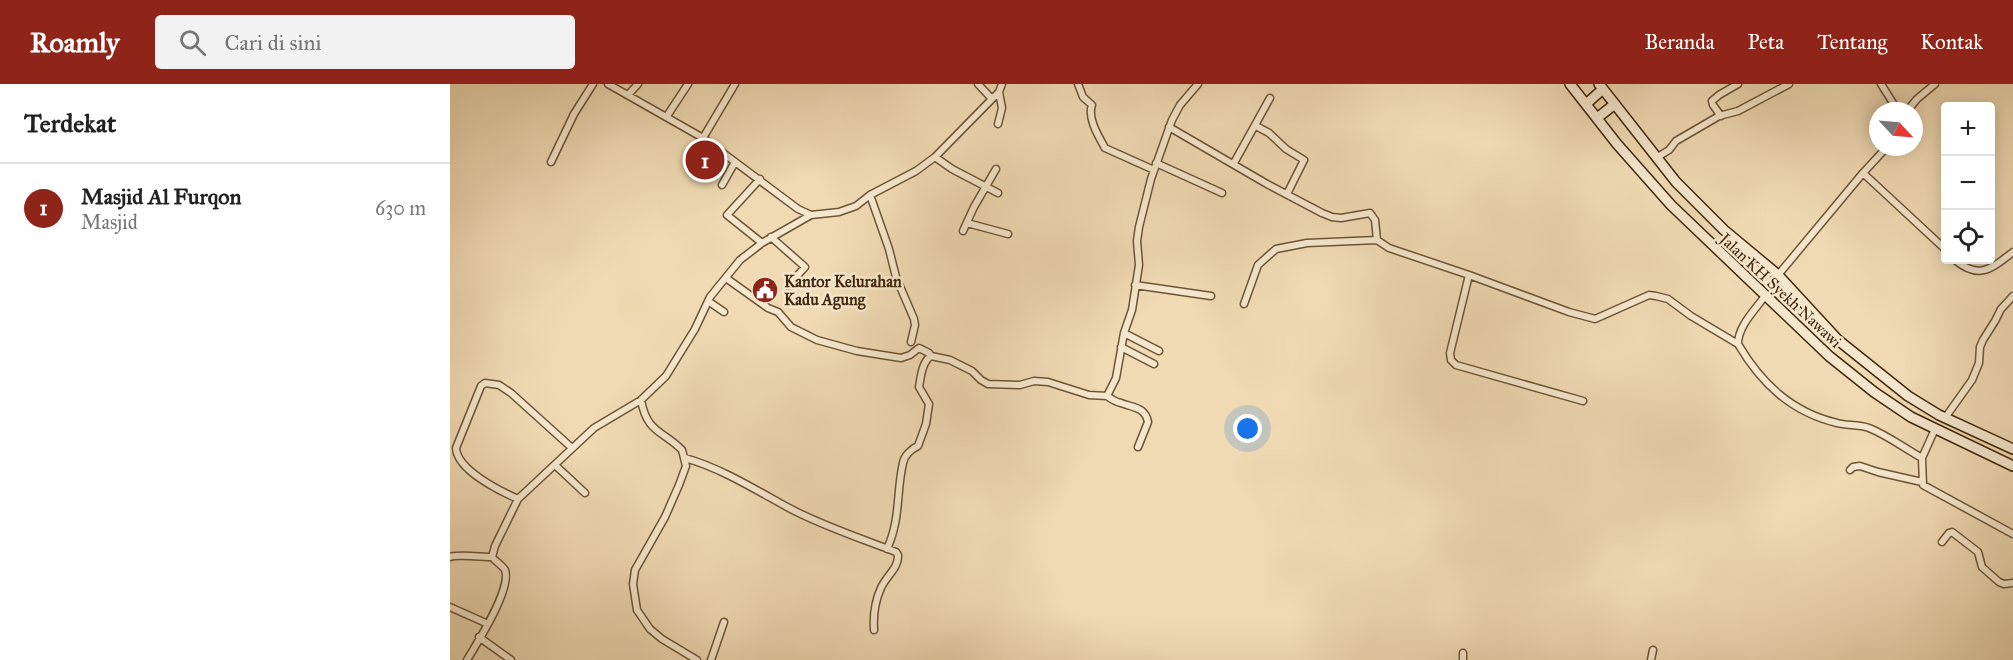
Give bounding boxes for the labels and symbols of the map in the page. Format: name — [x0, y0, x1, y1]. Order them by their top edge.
north arrow — [1869, 102, 1923, 156]
pin: 1 — [686, 138, 724, 182]
street label: Jalan KH Syekh Nawawi — [1714, 228, 1846, 353]
place label: Kantor Kelurahan Kadu Agung — [784, 272, 902, 310]
public building icon: Kantor Kelurahan Kadu Agung — [750, 275, 780, 305]
your location — [1233, 414, 1262, 443]

